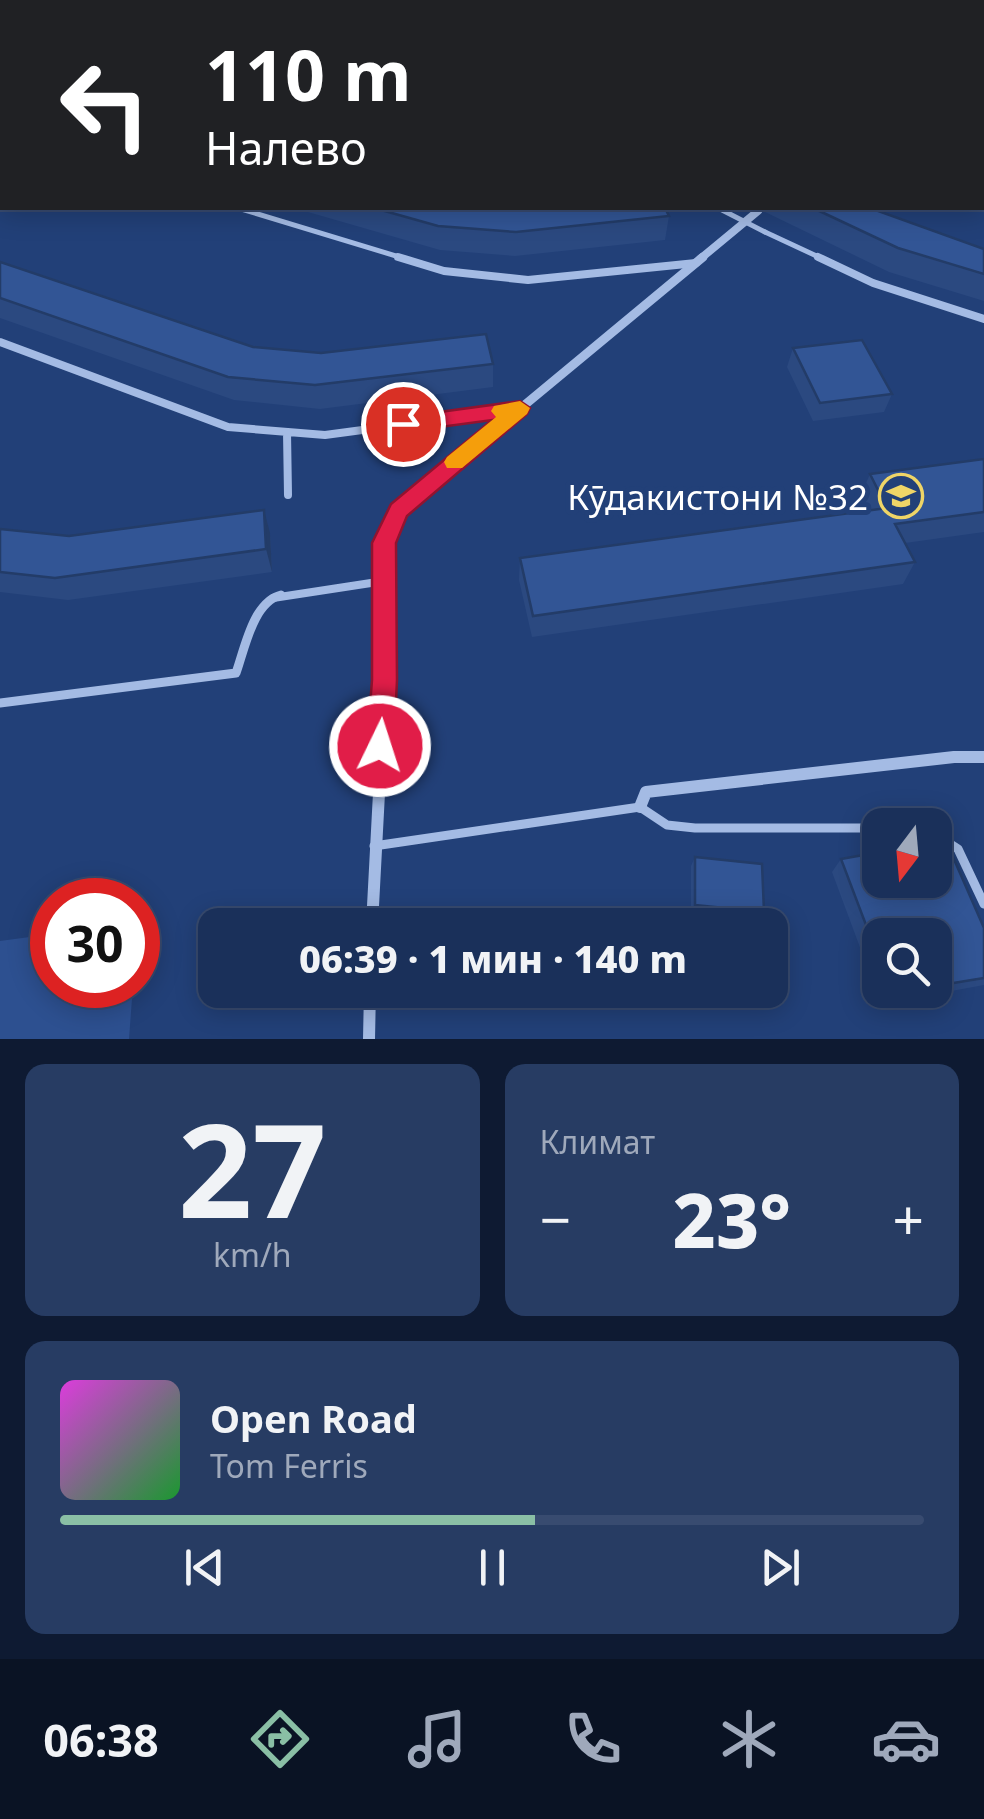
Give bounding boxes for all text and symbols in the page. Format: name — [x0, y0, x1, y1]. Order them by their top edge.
text: 110 m — [205, 26, 412, 122]
icon: left — [40, 40, 170, 170]
text: Налево — [205, 117, 367, 178]
pin — [361, 382, 446, 467]
icon: arrive — [376, 397, 431, 452]
place label: Кӯдакистони №32 — [567, 473, 868, 520]
school or university icon: Кӯдакистони №32 — [878, 473, 924, 519]
position arrow — [328, 694, 432, 798]
north arrow — [862, 808, 952, 898]
map controls — [862, 808, 952, 1008]
speed limit sign: 30 — [30, 878, 160, 1008]
button: search — [862, 918, 952, 1008]
text: 06:39 · 1 мин · 140 m — [299, 932, 687, 984]
text: 27 — [178, 1079, 327, 1256]
text: Климат — [540, 1120, 655, 1163]
text: 23° — [673, 1168, 791, 1270]
text: − — [540, 1181, 571, 1256]
text: + — [893, 1181, 924, 1256]
text: km/h — [213, 1233, 292, 1276]
text: Open Road — [210, 1392, 417, 1444]
text: Tom Ferris — [210, 1444, 368, 1487]
icon: previous — [177, 1540, 232, 1595]
icon: pause — [465, 1540, 520, 1595]
icon: next — [753, 1540, 808, 1595]
icon: directions — [245, 1704, 315, 1774]
icon: music — [402, 1704, 472, 1774]
icon: phone — [558, 1704, 628, 1774]
icon: climate — [714, 1704, 784, 1774]
icon: car — [871, 1704, 941, 1774]
text: 06:38 — [43, 1709, 159, 1770]

